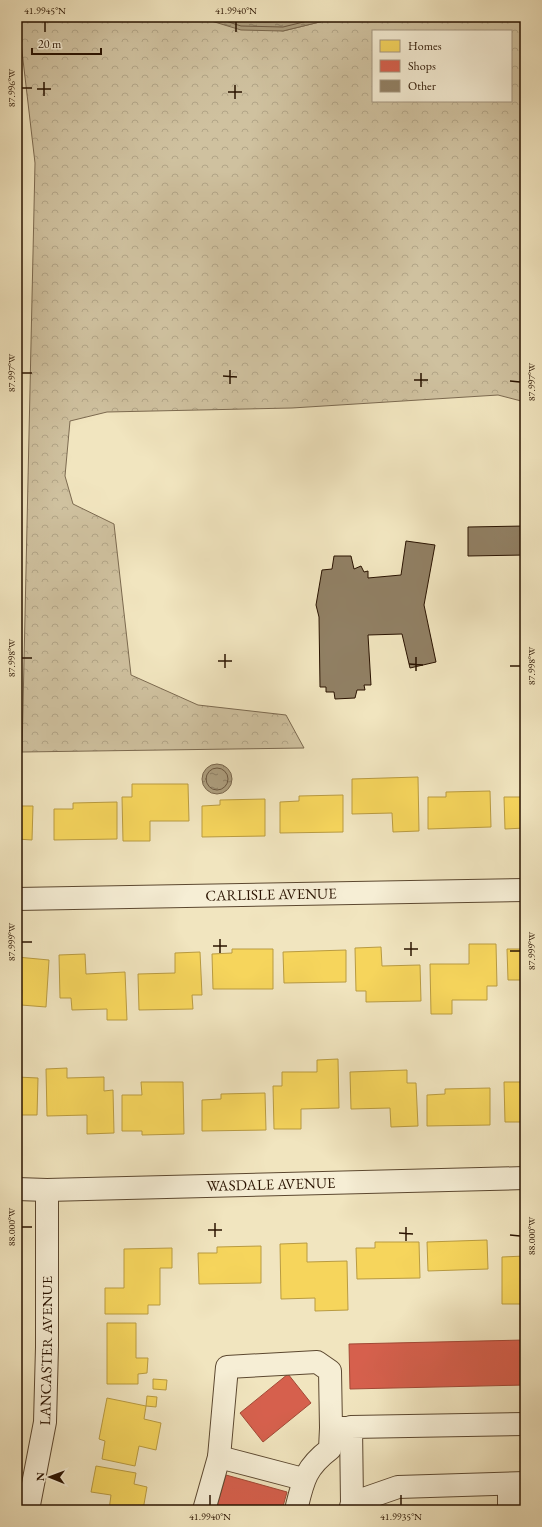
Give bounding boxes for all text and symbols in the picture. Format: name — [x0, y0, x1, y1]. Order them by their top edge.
text: 41.9945°N — [24, 4, 66, 17]
text: 41.9940°N — [215, 4, 257, 17]
scale bar — [32, 30, 101, 56]
legend — [372, 30, 512, 102]
text: 20 m — [38, 36, 62, 52]
text: Homes — [408, 38, 442, 54]
text: Shops — [408, 58, 436, 74]
text: 87.996°W — [5, 68, 18, 107]
text: Other — [408, 78, 436, 94]
text: 87.997°W — [5, 353, 18, 392]
text: 87.997°W — [525, 362, 538, 401]
text: 87.998°W — [5, 638, 18, 677]
text: 87.998°W — [525, 646, 538, 685]
street label: CARLISLE AVENUE — [205, 883, 337, 905]
text: 87.999°W — [5, 922, 18, 961]
text: 87.999°W — [525, 931, 538, 970]
street label: WASDALE AVENUE — [206, 1173, 336, 1195]
text: 88.000°W — [5, 1207, 18, 1246]
text: 88.000°W — [525, 1216, 538, 1255]
street label: LANCASTER AVENUE — [35, 1275, 56, 1426]
north arrow — [30, 1457, 70, 1497]
text: N — [33, 1472, 47, 1481]
text: 41.9940°N — [189, 1510, 231, 1523]
text: 41.9935°N — [380, 1510, 422, 1523]

